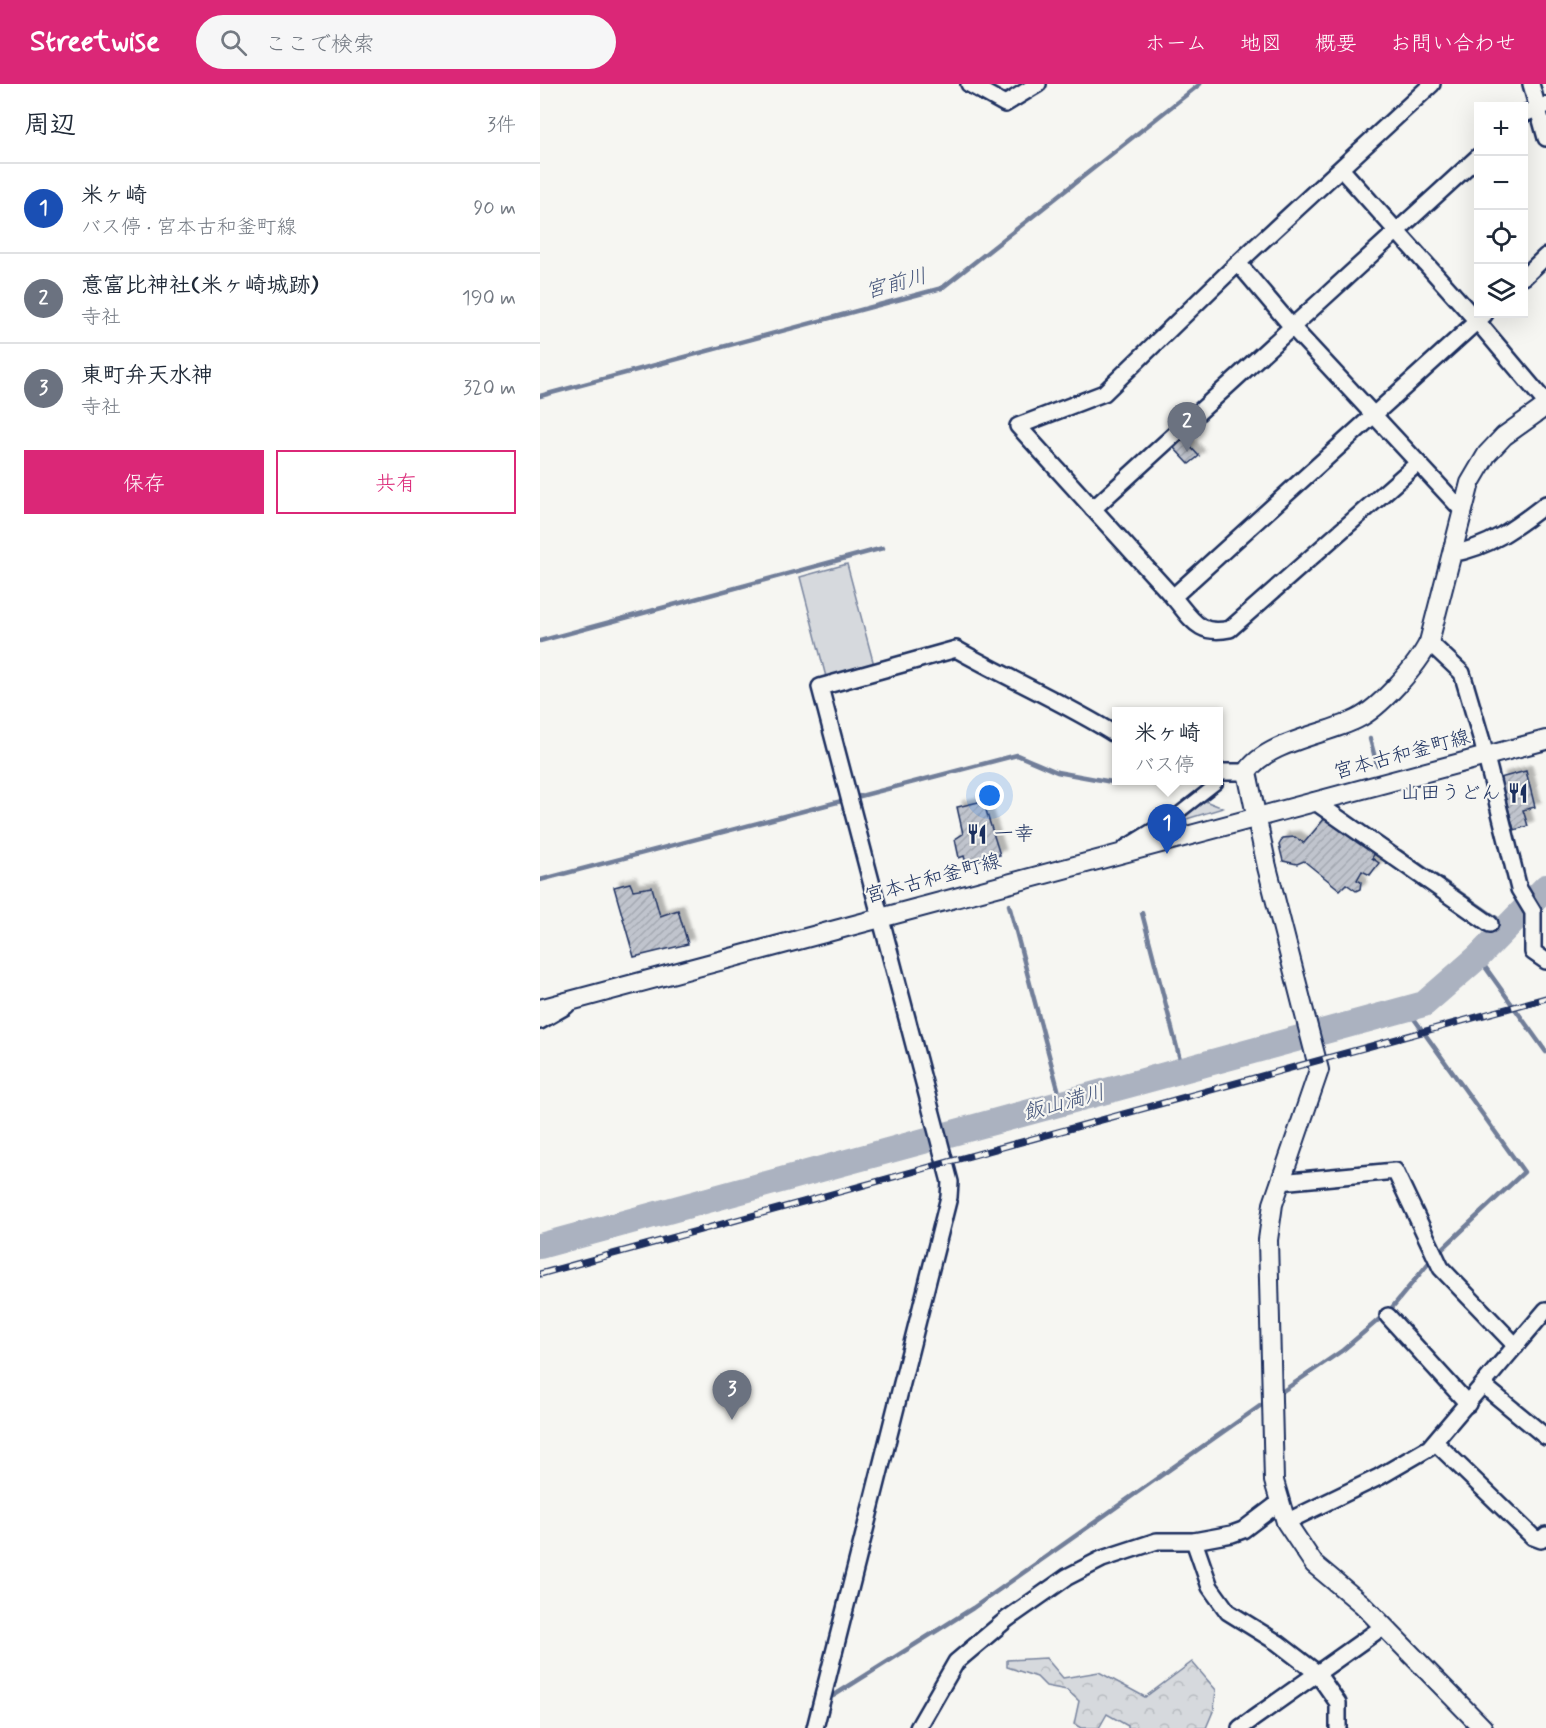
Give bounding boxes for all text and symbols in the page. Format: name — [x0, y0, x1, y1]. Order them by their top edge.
search box — [196, 15, 616, 69]
text: Streetwise — [30, 24, 160, 61]
icon: search — [217, 26, 250, 59]
text: ホーム — [1145, 30, 1207, 58]
text: 地図 — [1240, 30, 1282, 58]
text: 概要 — [1315, 30, 1357, 58]
text: お問い合わせ — [1390, 30, 1516, 58]
text: ここで検索 — [265, 31, 375, 59]
map controls — [1474, 102, 1528, 318]
button: + — [1474, 102, 1528, 156]
text: 周辺 — [24, 109, 76, 143]
text: 3件 — [487, 112, 516, 139]
button: − — [1474, 156, 1528, 210]
text: 米ヶ崎 — [81, 182, 147, 210]
text: 1 — [39, 195, 48, 222]
text: 90 m — [473, 195, 516, 222]
button: locate — [1474, 210, 1528, 264]
text: バス停 · 宮本古和釜町線 — [81, 214, 296, 241]
water label: 宮前川 — [862, 262, 930, 306]
button: layers — [1474, 264, 1528, 318]
text: 意富比神社(米ヶ崎城跡) — [81, 272, 318, 300]
text: 2 — [39, 285, 48, 312]
text: 190 m — [462, 285, 516, 312]
text: 寺社 — [81, 304, 121, 331]
text: 東町弁天水神 — [81, 362, 213, 390]
text: 3 — [39, 375, 48, 402]
text: 320 m — [463, 375, 516, 402]
text: 寺社 — [81, 394, 121, 421]
pin: 2 — [1168, 402, 1206, 452]
button: 保存 — [24, 450, 264, 514]
button: 共有 — [276, 450, 516, 514]
popup — [1112, 707, 1223, 785]
text: 米ヶ崎 — [1134, 720, 1201, 748]
street label: 宮本古和釜町線 — [1331, 724, 1473, 786]
text: バス停 — [1134, 752, 1194, 779]
place label: 山田うどん — [1401, 780, 1501, 807]
your location — [975, 781, 1004, 810]
restaurant icon: 山田うどん — [1506, 781, 1530, 805]
pin: 1 — [1148, 804, 1186, 854]
place label: 一幸 — [994, 821, 1034, 848]
restaurant icon: 一幸 — [965, 822, 989, 846]
street label: 宮本古和釜町線 — [862, 848, 1004, 910]
water label: 飯山満川 — [1020, 1079, 1108, 1127]
pin: 3 — [712, 1370, 752, 1420]

